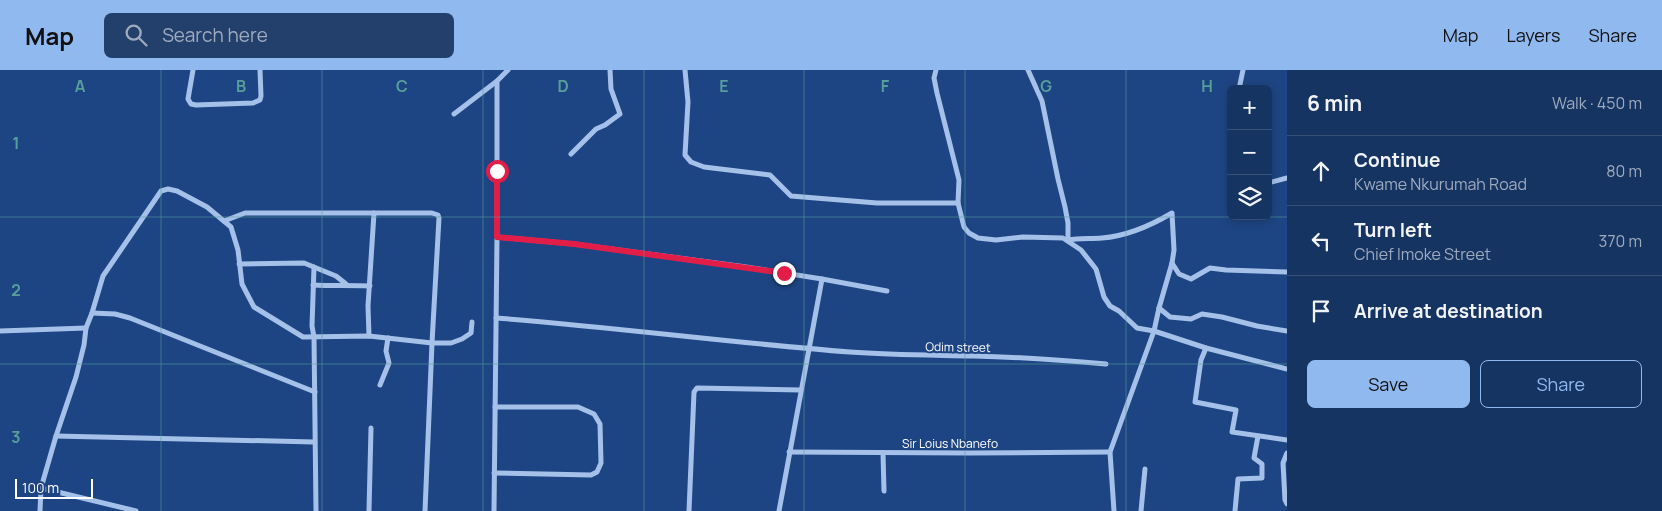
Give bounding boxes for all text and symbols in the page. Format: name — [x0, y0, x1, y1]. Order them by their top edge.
search box — [104, 13, 454, 58]
text: Map — [25, 19, 74, 52]
icon: search — [122, 21, 150, 49]
text: Search here — [162, 22, 268, 48]
text: Map — [1443, 23, 1478, 47]
text: Layers — [1506, 23, 1560, 47]
text: Share — [1588, 23, 1637, 47]
text: A — [75, 75, 86, 97]
text: B — [236, 75, 246, 97]
text: C — [396, 75, 408, 97]
text: D — [557, 75, 569, 97]
text: E — [719, 75, 729, 97]
text: F — [881, 75, 890, 97]
text: G — [1040, 75, 1052, 97]
text: H — [1201, 75, 1213, 97]
map controls — [1227, 85, 1272, 220]
button: + — [1227, 85, 1272, 130]
text: 6 min — [1307, 89, 1362, 117]
text: Walk · 450 m — [1552, 92, 1642, 114]
button: − — [1227, 130, 1272, 175]
text: 1 — [12, 132, 20, 154]
text: Continue — [1354, 147, 1440, 173]
icon: ahead — [1307, 157, 1335, 185]
route start — [486, 160, 509, 183]
text: 80 m — [1606, 160, 1642, 182]
text: Kwame Nkurumah Road — [1354, 173, 1527, 195]
button: layers — [1227, 175, 1272, 220]
text: Turn left — [1354, 217, 1432, 243]
icon: left — [1307, 227, 1335, 255]
text: 370 m — [1599, 230, 1642, 252]
text: Chief Imoke Street — [1354, 243, 1491, 265]
route end — [773, 262, 796, 285]
text: 2 — [11, 279, 21, 301]
icon: arrive — [1307, 297, 1335, 325]
text: Arrive at destination — [1354, 298, 1543, 324]
street label: Odim street — [925, 338, 991, 356]
button: Save — [1307, 360, 1470, 408]
button: Share — [1480, 360, 1642, 408]
text: 3 — [11, 426, 21, 448]
street label: Sir Loius Nbanefo — [902, 435, 998, 452]
scale bar — [15, 476, 92, 499]
text: 100 m — [22, 478, 59, 497]

